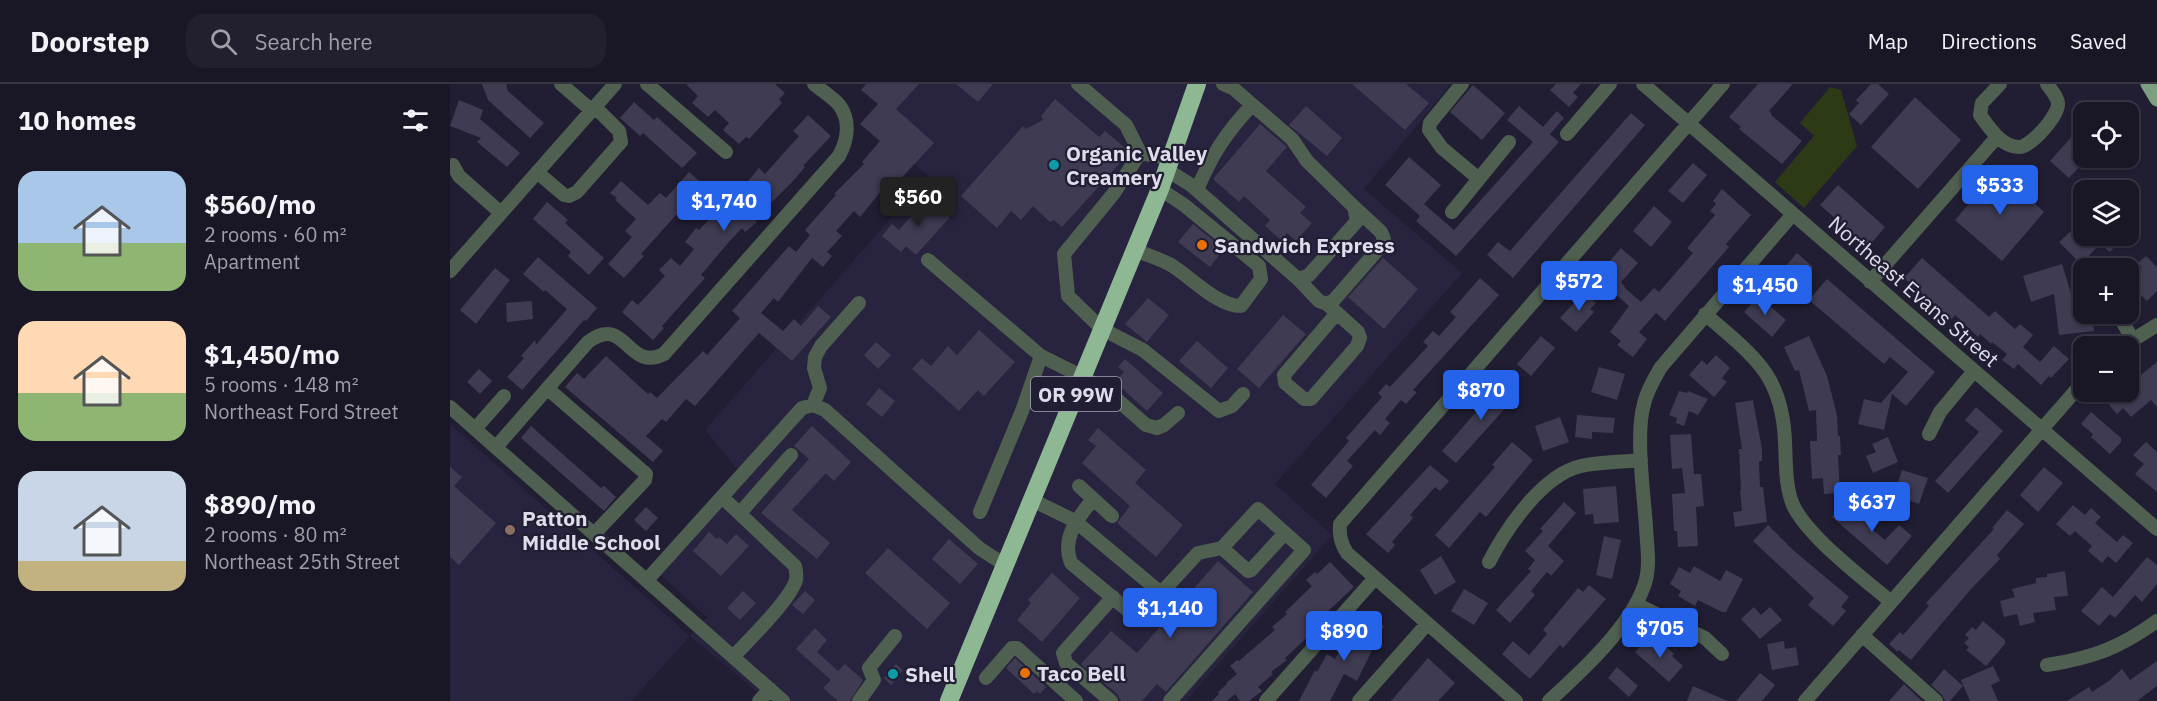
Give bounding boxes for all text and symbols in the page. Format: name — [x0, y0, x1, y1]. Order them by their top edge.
search box — [186, 14, 606, 68]
text: Doorstep — [30, 23, 150, 60]
icon: search — [207, 25, 240, 58]
text: Search here — [255, 27, 373, 56]
text: Map — [1868, 27, 1908, 55]
text: Directions — [1941, 27, 2037, 55]
text: Saved — [2070, 27, 2127, 55]
map controls — [2073, 102, 2139, 402]
button: locate — [2073, 102, 2139, 168]
text: 10 homes — [18, 103, 136, 137]
icon: filters — [399, 104, 432, 137]
place label: Organic Valley Creamery — [1066, 139, 1208, 191]
marker: Organic Valley Creamery — [1047, 158, 1061, 172]
pin: $533 — [1964, 165, 2036, 216]
text: $533 — [1976, 171, 2024, 198]
pin: $560 — [882, 177, 954, 228]
button: layers — [2073, 180, 2139, 246]
pin: $1,740 — [675, 181, 773, 232]
text: $560 — [894, 183, 942, 210]
text: $560/mo — [204, 187, 316, 221]
text: $1,740 — [691, 187, 757, 214]
icon: home — [66, 195, 138, 267]
street label: Northeast Evans Street — [1823, 209, 2005, 373]
text: 2 rooms · 60 m² — [204, 221, 347, 248]
place label: Sandwich Express — [1214, 231, 1395, 259]
marker: Sandwich Express — [1195, 238, 1209, 252]
text: Apartment — [204, 248, 300, 275]
button: + — [2073, 258, 2139, 324]
pin: $572 — [1543, 261, 1615, 312]
pin: $1,450 — [1716, 265, 1814, 316]
text: $572 — [1555, 267, 1603, 294]
text: $1,450 — [1732, 271, 1798, 298]
button: − — [2073, 336, 2139, 402]
text: $1,450/mo — [204, 337, 340, 371]
icon: home — [66, 345, 138, 417]
pin: $870 — [1445, 370, 1517, 421]
text: 5 rooms · 148 m² — [204, 371, 359, 398]
text: $870 — [1457, 376, 1505, 403]
road number: OR 99W — [1031, 377, 1121, 411]
text: Northeast Ford Street — [204, 398, 398, 425]
pin: $637 — [1836, 482, 1908, 533]
text: $890/mo — [204, 487, 316, 521]
text: $637 — [1848, 488, 1896, 515]
icon: home — [66, 495, 138, 567]
place label: Patton Middle School — [522, 504, 660, 556]
text: 2 rooms · 80 m² — [204, 521, 347, 548]
marker: Patton Middle School — [503, 523, 517, 537]
text: Northeast 25th Street — [204, 548, 400, 575]
pin: $1,140 — [1121, 588, 1219, 639]
text: $1,140 — [1137, 594, 1203, 621]
pin: $705 — [1624, 608, 1696, 659]
pin: $890 — [1308, 611, 1380, 662]
text: $705 — [1636, 614, 1684, 641]
text: $890 — [1320, 617, 1368, 644]
place label: Taco Bell — [1037, 659, 1126, 687]
place label: Shell — [905, 660, 955, 688]
marker: Taco Bell — [1018, 666, 1032, 680]
marker: Shell — [886, 667, 900, 681]

